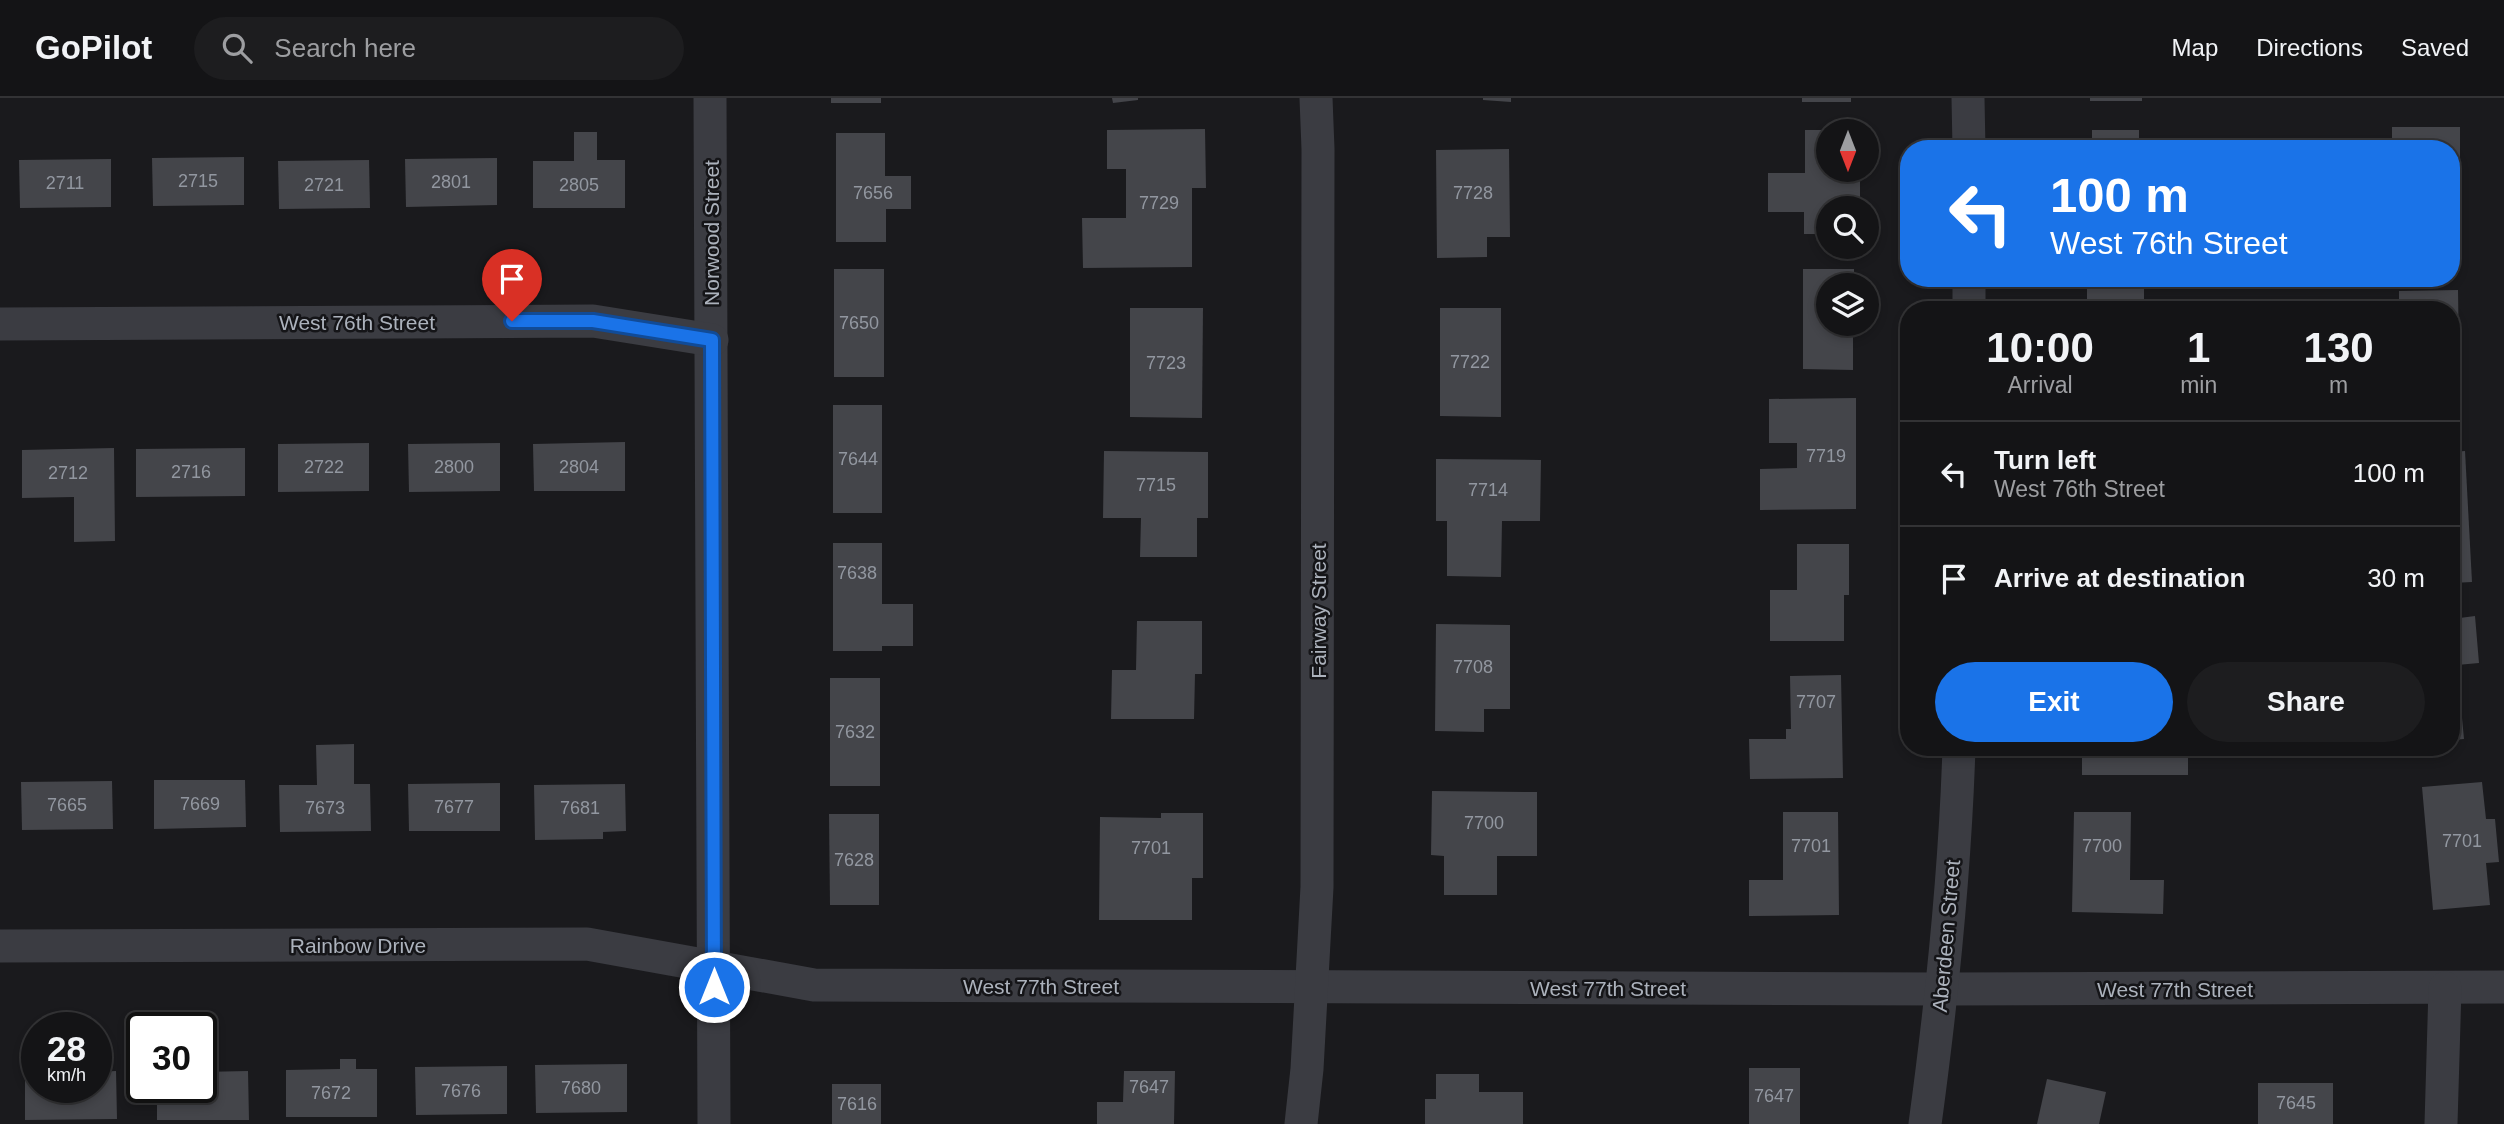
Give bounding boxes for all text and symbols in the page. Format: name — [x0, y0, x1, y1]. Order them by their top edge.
search box — [194, 17, 684, 80]
text: GoPilot — [35, 29, 152, 66]
icon: search — [218, 29, 256, 67]
text: Search here — [274, 33, 416, 63]
text: Map — [2172, 34, 2218, 61]
text: Directions — [2256, 34, 2363, 61]
text: Saved — [2401, 34, 2469, 61]
north arrow — [1816, 119, 1880, 182]
map controls — [1816, 119, 1879, 336]
street label: Norwood Street — [700, 160, 723, 306]
icon: left — [1935, 168, 2026, 259]
text: 100 m — [2050, 168, 2189, 222]
house number: 2715 — [178, 171, 218, 191]
house number: 2801 — [431, 172, 471, 192]
house number: 2711 — [46, 173, 84, 193]
house number: 2721 — [304, 175, 344, 195]
house number: 2805 — [559, 175, 599, 195]
house number: 7656 — [853, 183, 893, 203]
house number: 7728 — [1453, 183, 1493, 203]
house number: 7729 — [1139, 193, 1179, 213]
button: search — [1816, 196, 1879, 259]
text: West 76th Street — [2050, 225, 2288, 261]
pin — [482, 249, 542, 321]
icon: arrive — [493, 260, 531, 298]
button: layers — [1816, 273, 1879, 336]
street label: West 76th Street — [279, 311, 435, 334]
house number: 7650 — [839, 313, 879, 333]
text: 10:00 — [1986, 324, 2094, 371]
text: 1 — [2187, 324, 2210, 371]
text: 130 — [2304, 324, 2374, 371]
house number: 7722 — [1450, 352, 1490, 372]
house number: 7723 — [1146, 353, 1186, 373]
text: Arrival — [2007, 372, 2073, 398]
text: min — [2180, 372, 2217, 398]
text: m — [2329, 372, 2348, 398]
text: Turn left — [1994, 445, 2096, 475]
house number: 7719 — [1806, 446, 1846, 466]
house number: 7644 — [838, 449, 878, 469]
icon: left — [1935, 455, 1973, 493]
house number: 2722 — [304, 457, 344, 477]
house number: 2800 — [434, 457, 474, 477]
house number: 2804 — [559, 457, 599, 477]
text: 100 m — [2353, 458, 2425, 488]
house number: 2716 — [171, 462, 211, 482]
house number: 2712 — [48, 463, 88, 483]
house number: 7715 — [1136, 475, 1176, 495]
text: West 76th Street — [1994, 476, 2165, 502]
house number: 7714 — [1468, 480, 1508, 500]
street label: Fairway Street — [1307, 543, 1330, 679]
icon: arrive — [1935, 560, 1973, 598]
house number: 7638 — [837, 563, 877, 583]
text: Arrive at destination — [1994, 563, 2245, 593]
text: 30 m — [2367, 563, 2425, 593]
house number: 7708 — [1453, 657, 1493, 677]
button: Exit — [1935, 662, 2173, 742]
button: Share — [2187, 662, 2425, 742]
house number: 7707 — [1796, 692, 1836, 712]
house number: 7632 — [835, 722, 875, 742]
house number: 7669 — [180, 794, 220, 814]
house number: 7665 — [47, 795, 87, 815]
house number: 7677 — [434, 797, 474, 817]
house number: 7673 — [305, 798, 345, 818]
house number: 7681 — [560, 798, 600, 818]
house number: 7700 — [1464, 813, 1504, 833]
house number: 7701 — [2442, 831, 2482, 851]
house number: 7701 — [1791, 836, 1831, 856]
house number: 7700 — [2082, 836, 2122, 856]
house number: 7701 — [1131, 838, 1171, 858]
house number: 7628 — [834, 850, 874, 870]
street label: Aberdeen Street — [1928, 859, 1964, 1013]
street label: Rainbow Drive — [290, 934, 426, 957]
position arrow — [677, 950, 751, 1024]
street label: West 77th Street — [963, 975, 1119, 998]
street label: West 77th Street — [1530, 977, 1686, 1000]
street label: West 77th Street — [2097, 978, 2253, 1001]
speed limit sign: 30 — [126, 1012, 217, 1103]
text: 28 — [47, 1029, 86, 1068]
text: km/h — [47, 1065, 86, 1085]
house number: 7647 — [1129, 1077, 1169, 1097]
house number: 7680 — [561, 1078, 601, 1098]
house number: 7676 — [441, 1081, 481, 1101]
house number: 7672 — [311, 1083, 351, 1103]
house number: 7647 — [1754, 1086, 1794, 1106]
house number: 7645 — [2276, 1093, 2316, 1113]
house number: 7616 — [837, 1094, 877, 1114]

